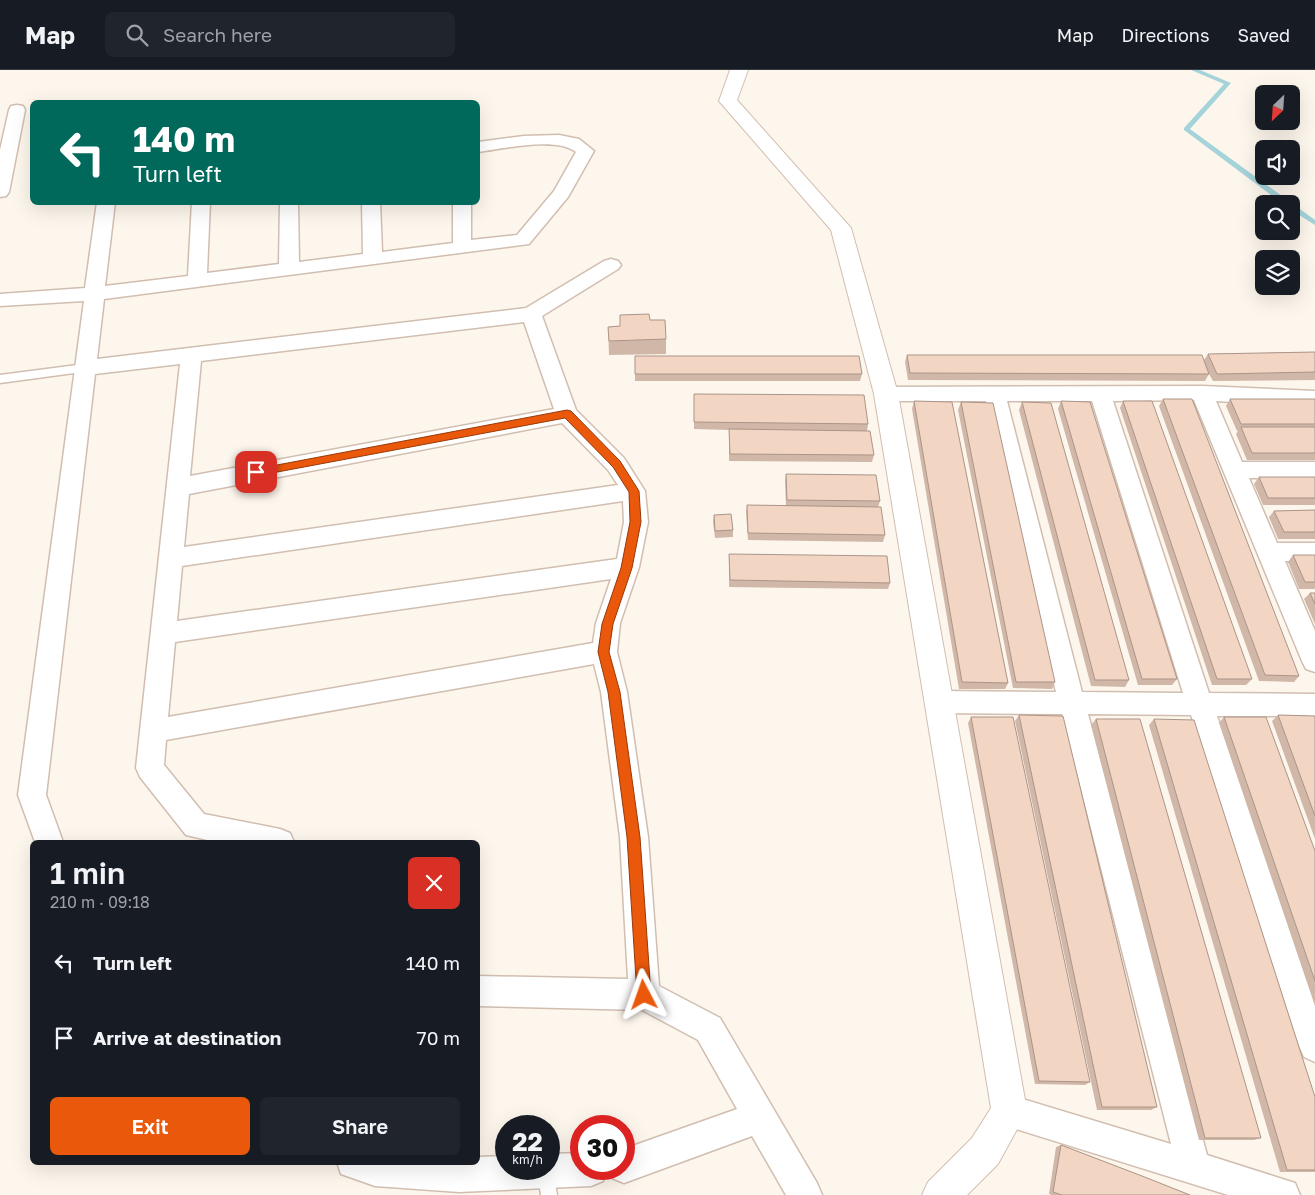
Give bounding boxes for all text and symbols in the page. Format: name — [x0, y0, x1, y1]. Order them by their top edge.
search box — [105, 12, 455, 57]
text: Map — [25, 20, 75, 49]
icon: search — [123, 21, 151, 49]
text: Search here — [163, 23, 272, 46]
text: Map — [1057, 24, 1093, 46]
text: Directions — [1121, 24, 1209, 46]
text: Saved — [1237, 24, 1290, 46]
north arrow — [1255, 85, 1300, 130]
map controls — [1255, 85, 1300, 295]
text: 140 m — [133, 118, 235, 160]
icon: left — [50, 120, 115, 185]
button: sound — [1255, 140, 1300, 185]
text: Turn left — [133, 160, 222, 187]
button: search — [1255, 195, 1300, 240]
button: layers — [1255, 250, 1300, 295]
pin — [235, 451, 277, 493]
icon: arrive — [242, 458, 270, 486]
text: 1 min — [50, 855, 125, 891]
button: close — [408, 857, 460, 909]
text: 210 m · 09:18 — [50, 892, 150, 912]
icon: left — [50, 949, 78, 977]
text: Turn left — [93, 951, 172, 974]
text: 140 m — [406, 951, 460, 974]
position arrow — [617, 968, 669, 1020]
icon: arrive — [50, 1024, 78, 1052]
text: Arrive at destination — [93, 1026, 281, 1049]
text: 70 m — [417, 1026, 460, 1049]
button: Exit — [50, 1097, 250, 1155]
button: Share — [260, 1097, 460, 1155]
speed limit sign: 30 — [570, 1115, 635, 1180]
text: 22 — [512, 1126, 543, 1157]
text: km/h — [512, 1152, 543, 1167]

